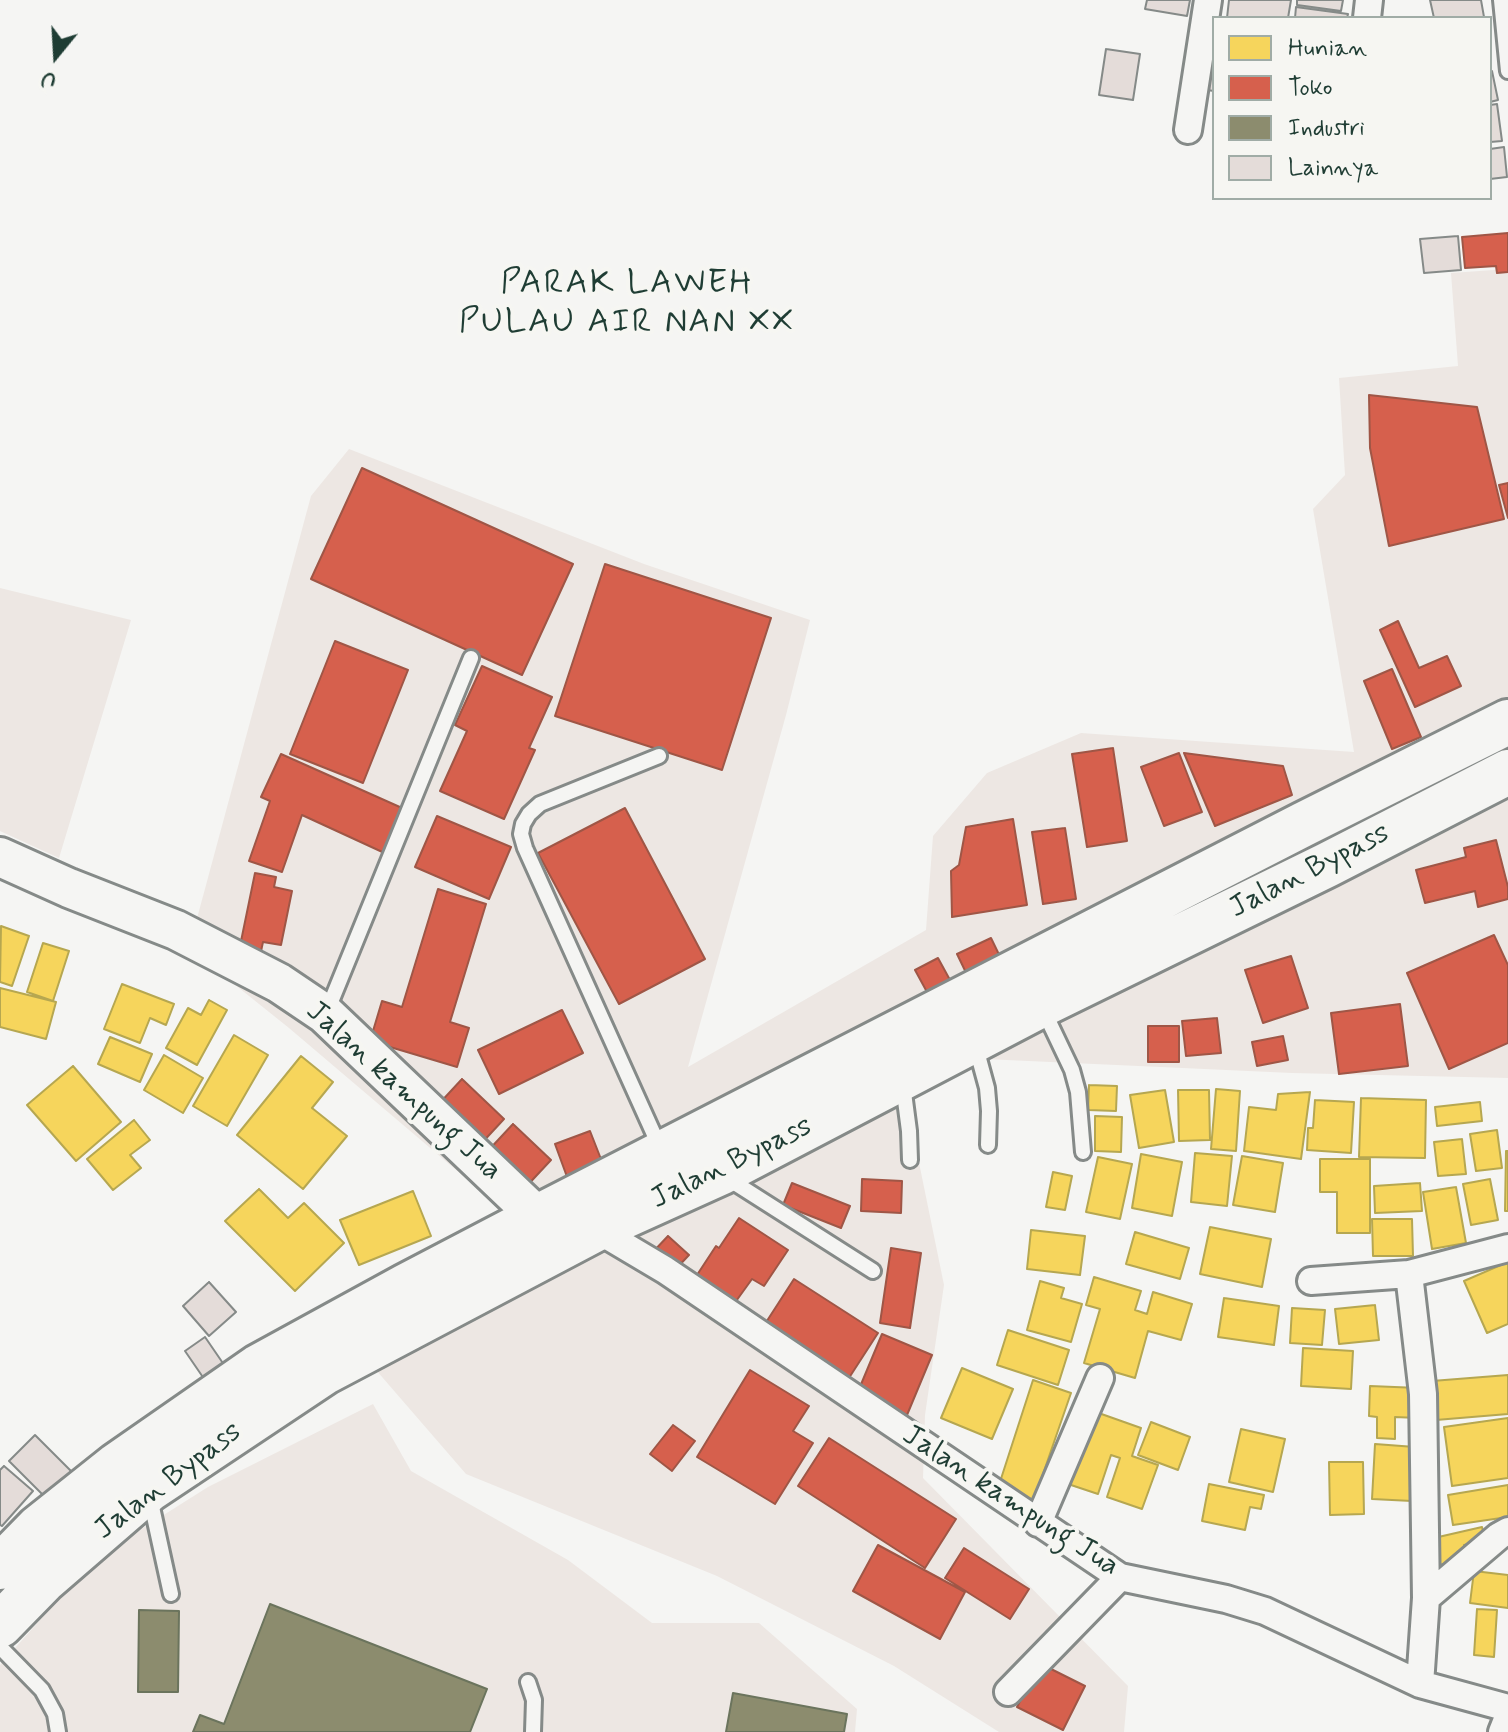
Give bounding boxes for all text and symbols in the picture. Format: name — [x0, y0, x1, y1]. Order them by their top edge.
north arrow — [16, 16, 96, 96]
legend — [1212, 16, 1492, 200]
text: Hunian — [1288, 33, 1367, 64]
text: U — [37, 63, 60, 94]
text: Toko — [1288, 73, 1332, 104]
text: Industri — [1288, 113, 1365, 144]
text: Lainnya — [1288, 153, 1378, 184]
district label: PARAK LAWEH PULAU AIR NAN XX — [459, 265, 795, 344]
street label: Jalan Bypass — [1224, 816, 1396, 928]
street label: Jalan kampung Jua — [297, 994, 509, 1190]
street label: Jalan Bypass — [646, 1110, 818, 1218]
street label: Jalan Bypass — [88, 1415, 250, 1549]
street label: Jalan kampung Jua — [895, 1418, 1125, 1586]

